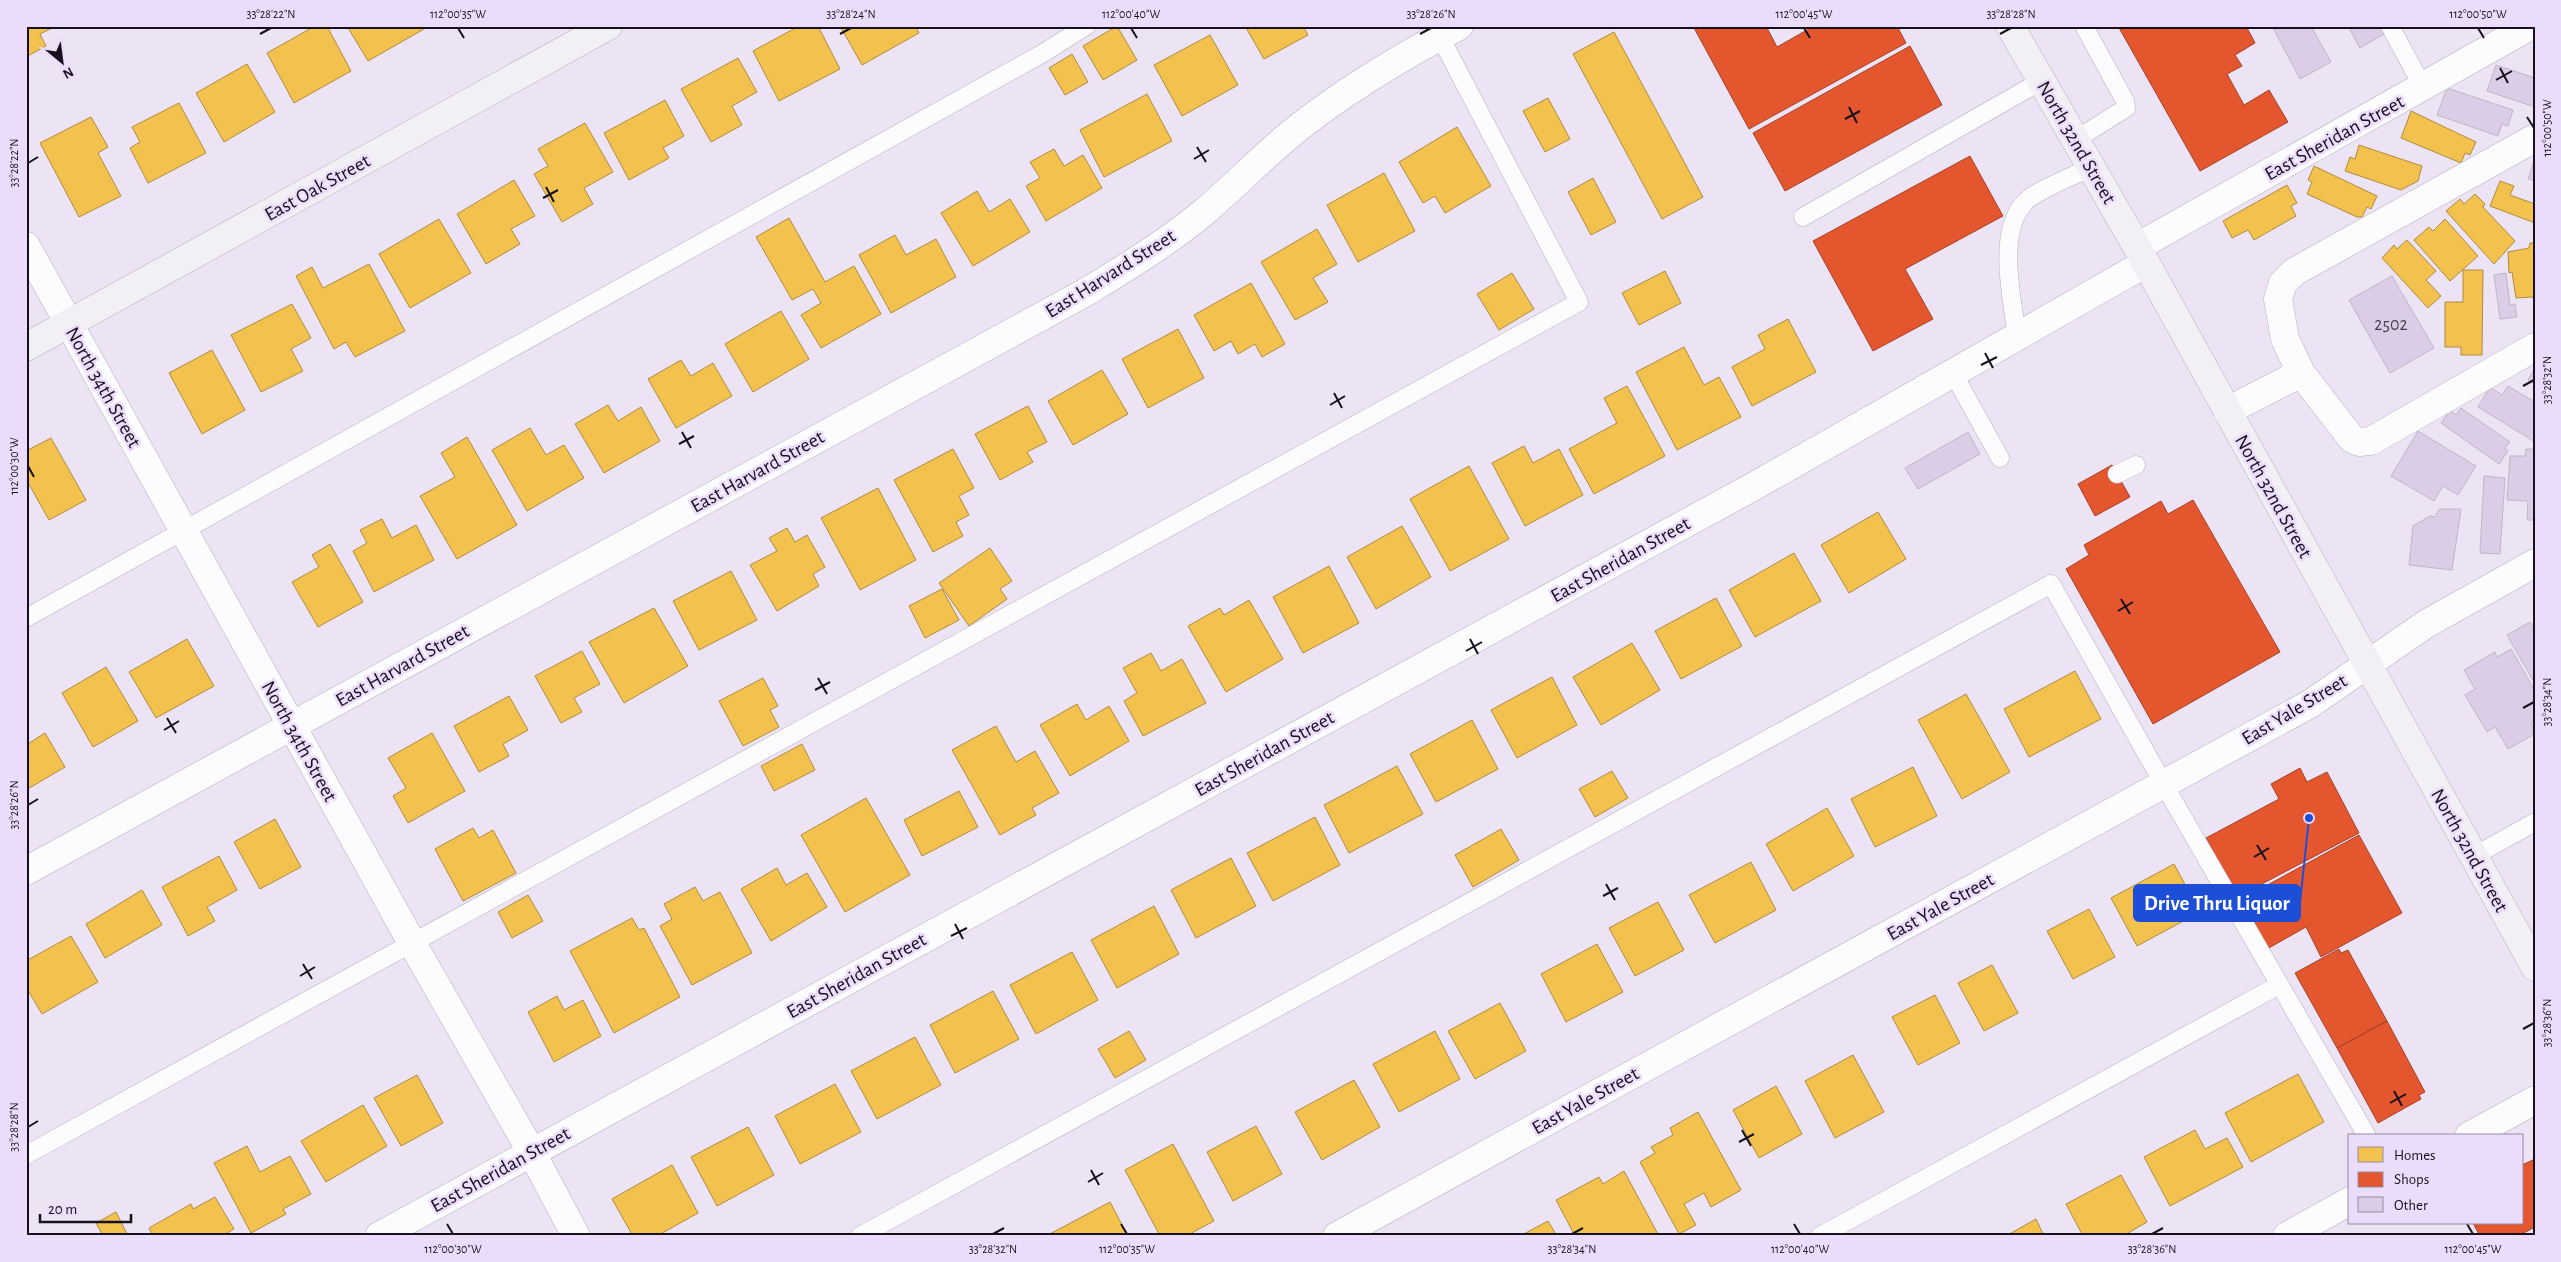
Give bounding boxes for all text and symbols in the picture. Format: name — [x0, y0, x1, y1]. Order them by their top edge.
text: 33°28'22"N — [246, 8, 296, 20]
text: 112°00'35"W — [430, 8, 486, 20]
text: 33°28'24"N — [826, 8, 876, 20]
text: 112°00'40"W — [1102, 8, 1160, 20]
text: 33°28'26"N — [1406, 8, 1456, 20]
text: 112°00'45"W — [1776, 8, 1833, 20]
text: 33°28'28"N — [1986, 8, 2036, 20]
text: 112°00'50"W — [2449, 8, 2507, 20]
north arrow — [38, 38, 88, 88]
text: N — [60, 64, 75, 81]
street label: North 32nd Street — [2033, 78, 2120, 208]
street label: East Sheridan Street — [2261, 91, 2408, 184]
text: 112°00'50"W — [2541, 99, 2553, 157]
text: 33°28'22"N — [8, 138, 20, 188]
street label: East Oak Street — [261, 150, 374, 225]
street label: East Harvard Street — [1042, 226, 1180, 322]
house number: 2502 — [2374, 316, 2408, 334]
street label: North 34th Street — [62, 324, 145, 452]
text: 33°28'32"N — [2541, 356, 2553, 404]
street label: East Harvard Street — [687, 427, 828, 517]
street label: North 32nd Street — [2231, 431, 2316, 562]
text: 112°00'30"W — [8, 437, 20, 495]
street label: East Sheridan Street — [1547, 513, 1694, 606]
street label: East Harvard Street — [332, 621, 473, 711]
street label: East Yale Street — [2239, 670, 2351, 749]
street label: North 34th Street — [258, 678, 341, 806]
text: 33°28'34"N — [2541, 678, 2553, 726]
street label: East Sheridan Street — [1191, 707, 1338, 800]
text: 33°28'26"N — [8, 780, 20, 830]
street label: North 32nd Street — [2427, 785, 2512, 916]
street label: East Yale Street — [1884, 869, 1998, 944]
callout: Drive Thru Liquor — [2134, 885, 2300, 921]
text: Drive Thru Liquor — [2144, 893, 2291, 914]
street label: East Sheridan Street — [783, 929, 930, 1022]
text: 33°28'36"N — [2541, 999, 2553, 1047]
street label: East Yale Street — [1529, 1063, 1643, 1138]
text: 33°28'28"N — [8, 1102, 20, 1152]
street label: East Sheridan Street — [427, 1123, 574, 1216]
legend — [2348, 1134, 2524, 1224]
text: Homes — [2394, 1148, 2436, 1163]
text: Shops — [2394, 1172, 2429, 1187]
scale bar — [40, 1192, 131, 1224]
text: Other — [2394, 1198, 2428, 1213]
text: 20 m — [48, 1202, 77, 1217]
text: 112°00'30"W — [424, 1243, 482, 1255]
text: 33°28'32"N — [969, 1243, 1017, 1255]
text: 112°00'35"W — [1099, 1243, 1155, 1255]
text: 33°28'34"N — [1548, 1243, 1596, 1255]
text: 112°00'40"W — [1771, 1243, 1829, 1255]
text: 33°28'36"N — [2128, 1243, 2176, 1255]
text: 112°00'45"W — [2445, 1243, 2502, 1255]

